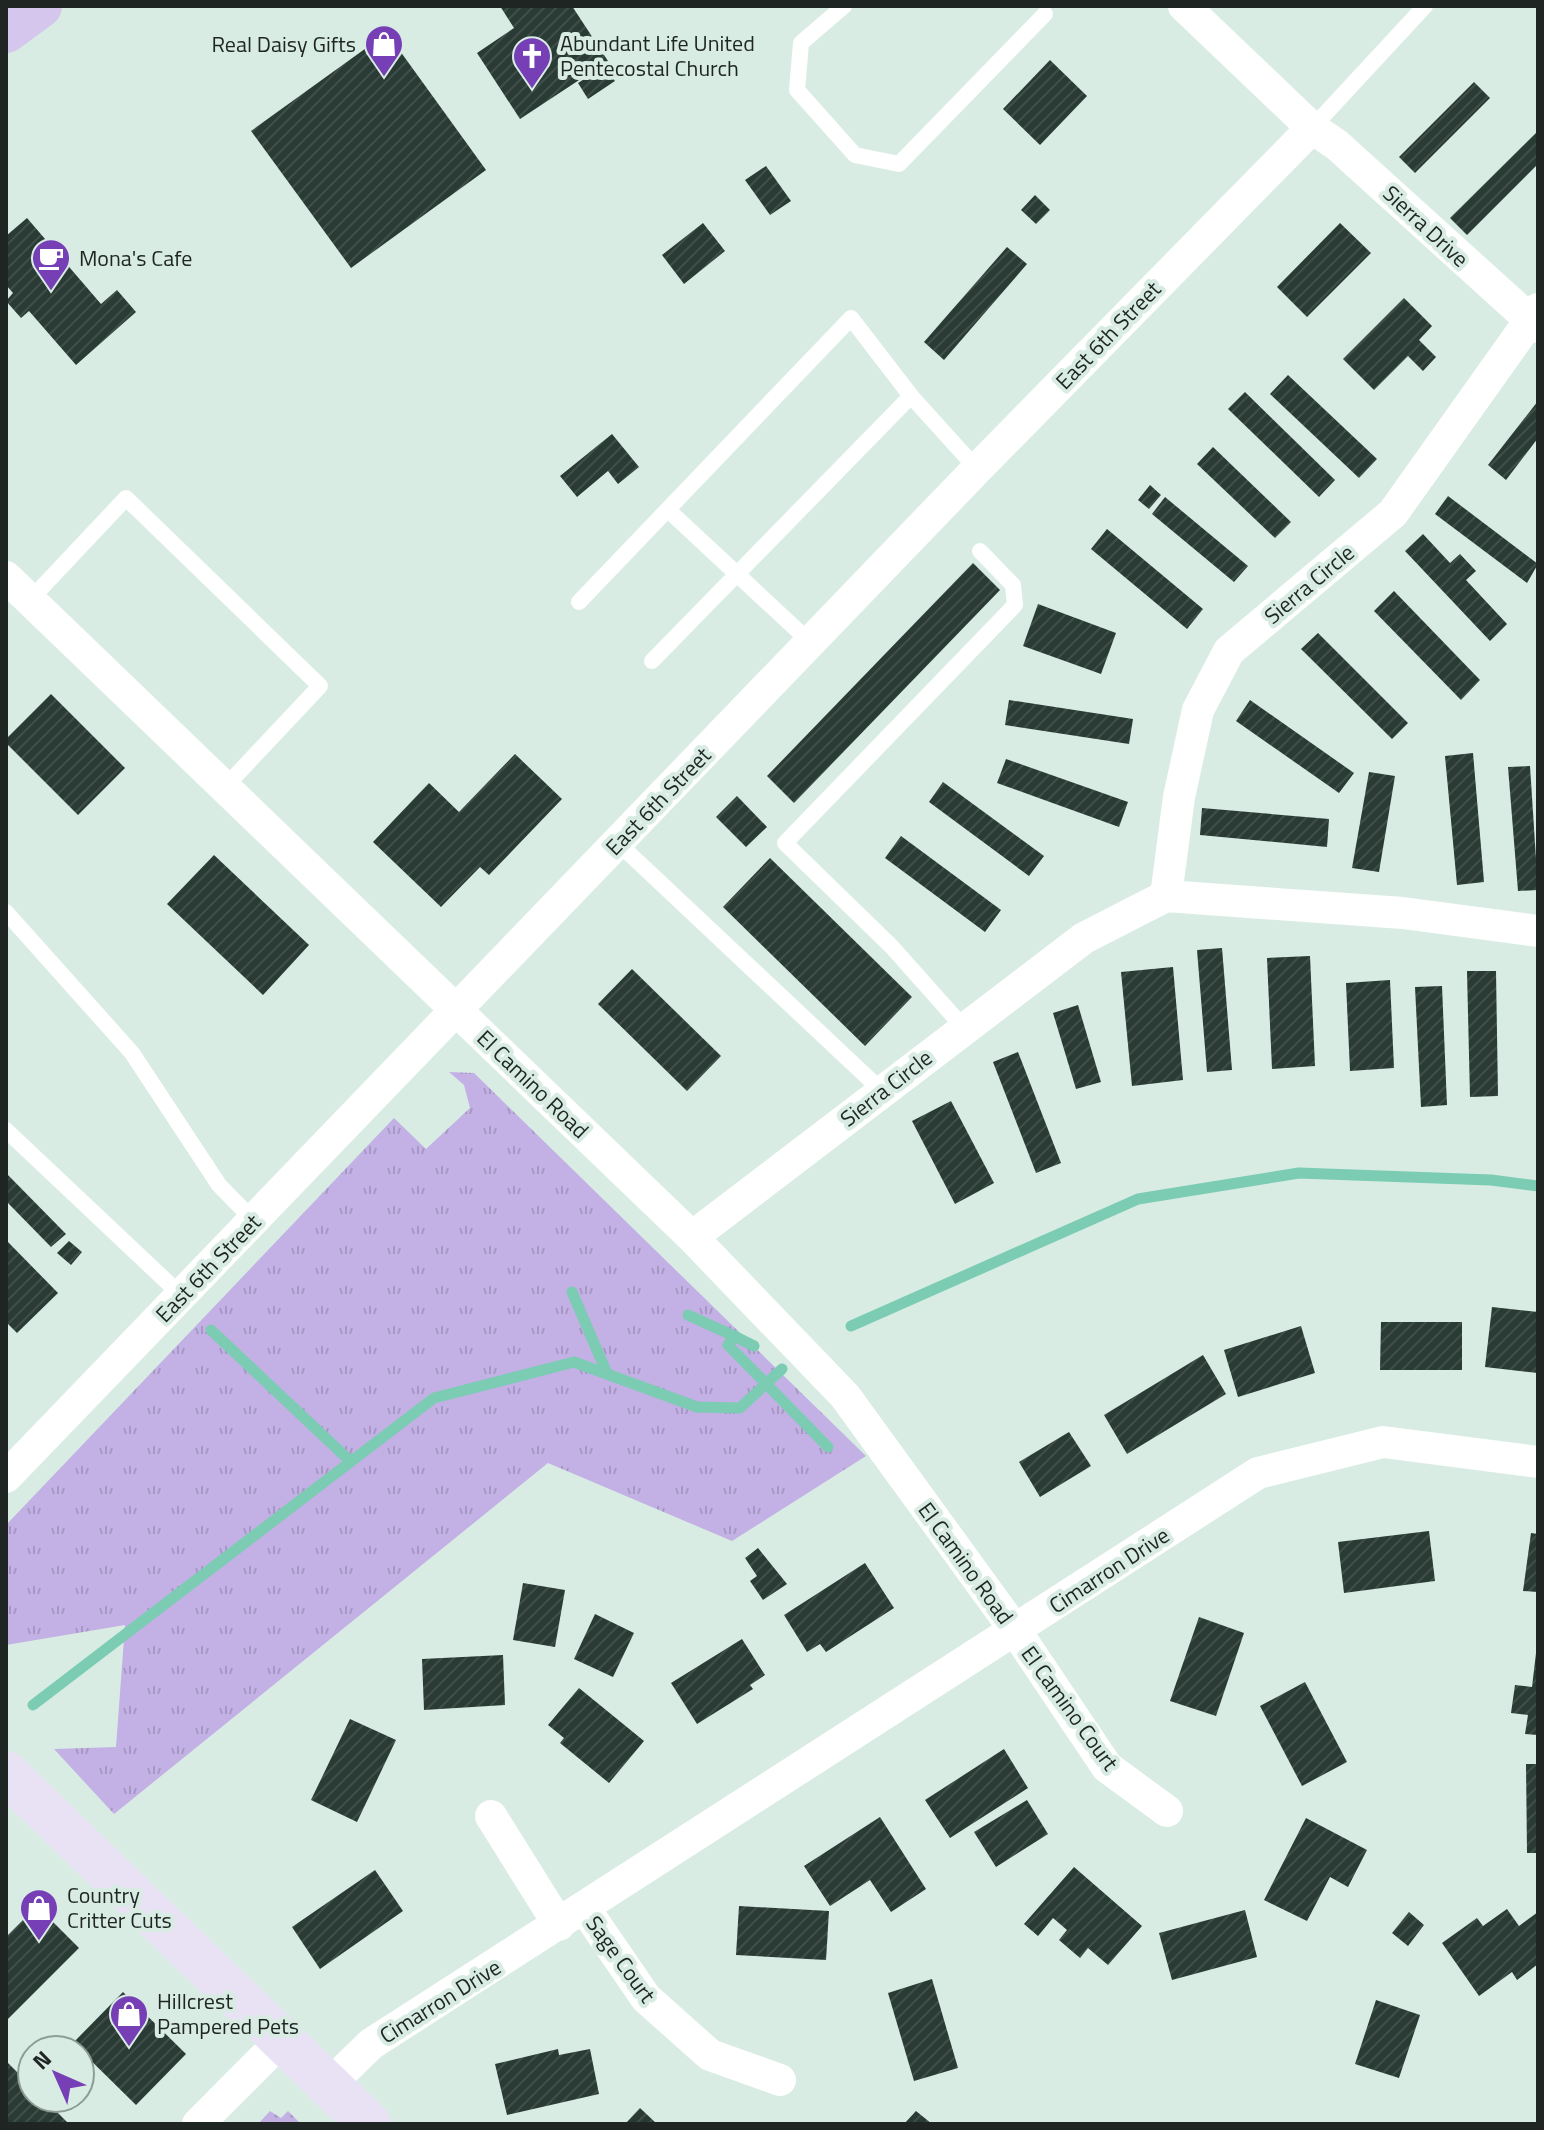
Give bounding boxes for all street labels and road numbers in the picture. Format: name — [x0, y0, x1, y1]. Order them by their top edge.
street label: Sierra Drive — [1375, 177, 1477, 275]
street label: East 6th Street — [1047, 273, 1169, 397]
street label: Sierra Circle — [1256, 536, 1362, 632]
street label: East 6th Street — [597, 739, 719, 863]
street label: El Camino Road — [469, 1022, 597, 1146]
street label: Sierra Circle — [833, 1041, 939, 1135]
street label: East 6th Street — [147, 1206, 269, 1330]
street label: El Camino Road — [910, 1495, 1022, 1631]
street label: Cimarron Drive — [1042, 1518, 1176, 1622]
street label: El Camino Court — [1013, 1639, 1127, 1778]
street label: Sage Court — [578, 1908, 664, 2010]
street label: Cimarron Drive — [373, 1950, 507, 2052]

